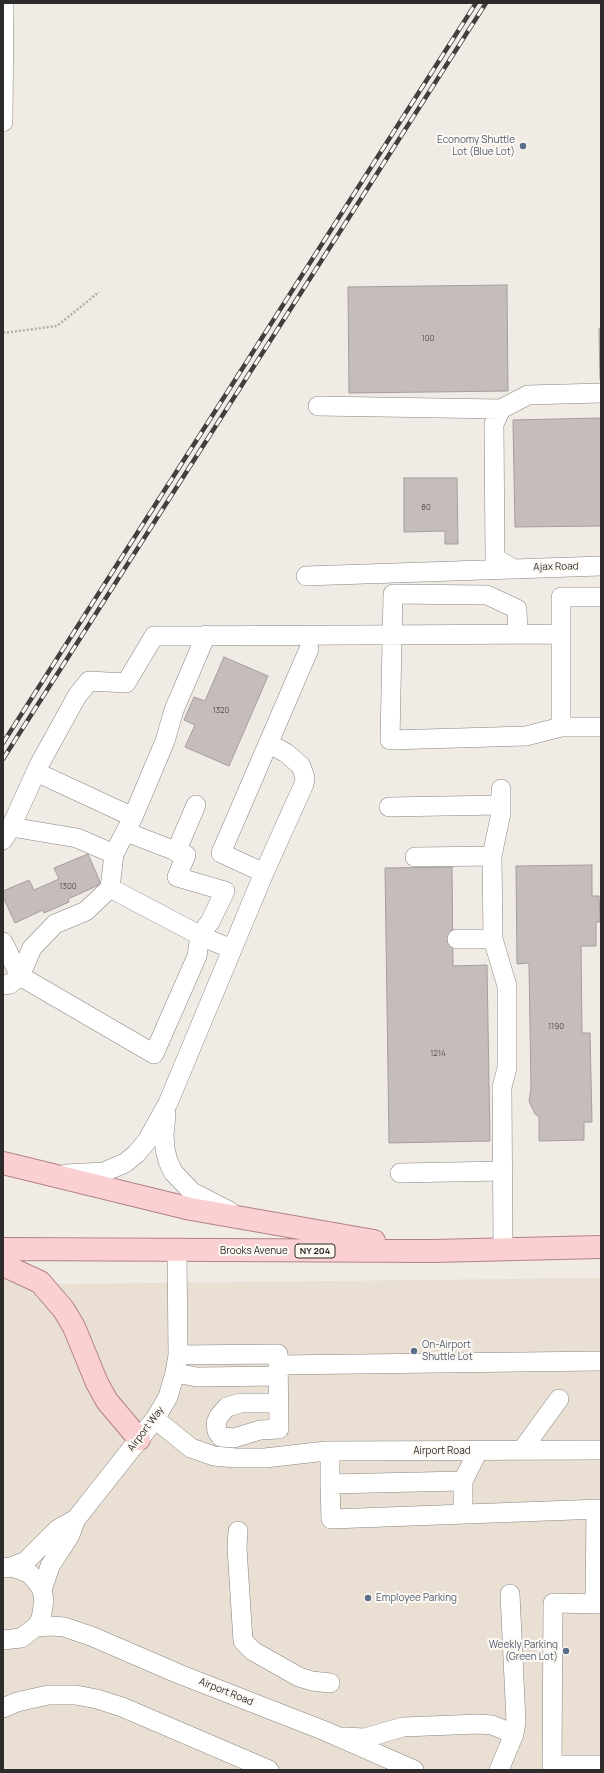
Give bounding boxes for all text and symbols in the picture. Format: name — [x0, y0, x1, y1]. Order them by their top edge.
place label: Economy Shuttle Lot (Blue Lot) — [437, 134, 515, 158]
marker: Economy Shuttle Lot (Blue Lot) — [518, 141, 528, 151]
house number: 100 — [422, 334, 434, 344]
house number: 80 — [421, 503, 431, 513]
street label: Ajax Road — [533, 561, 579, 573]
house number: 1320 — [213, 706, 229, 716]
house number: 1300 — [59, 882, 77, 892]
house number: 1190 — [548, 1022, 564, 1032]
house number: 1214 — [430, 1049, 446, 1059]
road number: NY 204 — [295, 1244, 335, 1258]
street label: Brooks Avenue — [220, 1245, 288, 1257]
place label: On-Airport Shuttle Lot — [422, 1339, 473, 1362]
marker: On-Airport Shuttle Lot — [409, 1346, 419, 1356]
street label: Airport Way — [125, 1404, 167, 1454]
street label: Airport Road — [413, 1445, 471, 1457]
place label: Employee Parking — [376, 1592, 457, 1604]
marker: Employee Parking — [363, 1593, 373, 1603]
place label: Weekly Parking (Green Lot) — [489, 1639, 558, 1662]
marker: Weekly Parking (Green Lot) — [561, 1646, 571, 1656]
street label: Airport Road — [197, 1676, 255, 1708]

